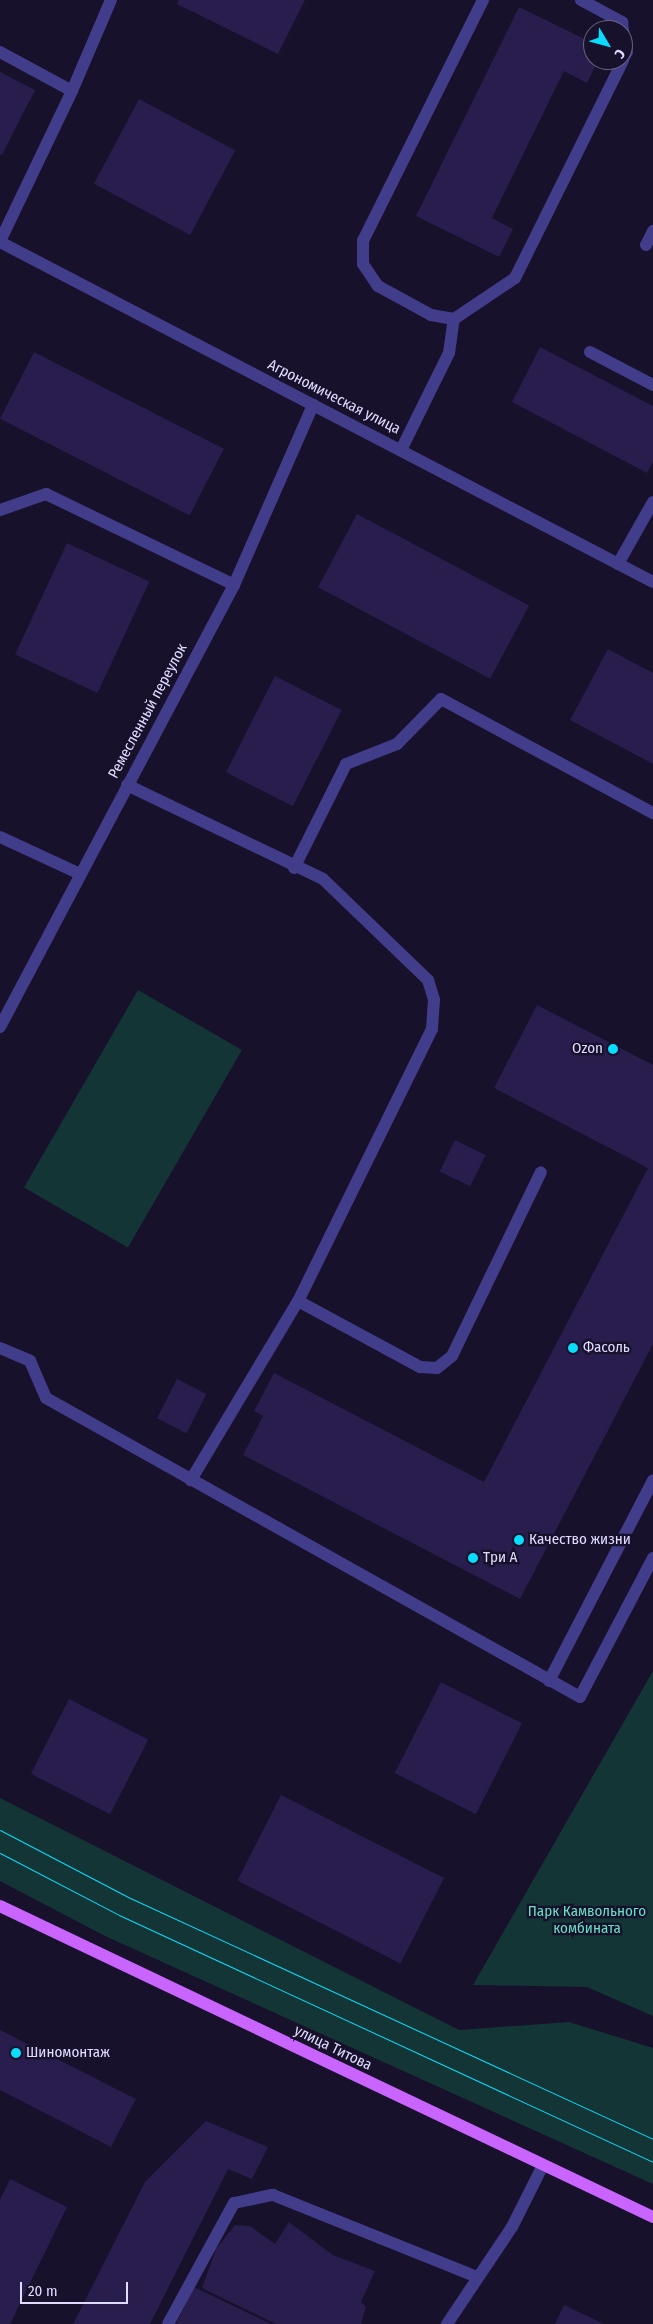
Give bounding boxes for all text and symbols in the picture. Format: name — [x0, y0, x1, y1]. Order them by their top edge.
north arrow — [583, 20, 633, 70]
text: С — [611, 46, 629, 62]
street label: Агрономическая улица — [265, 356, 403, 438]
street label: Ремесленный переулок — [105, 640, 191, 782]
place label: Ozon — [572, 1040, 603, 1058]
marker: Ozon — [607, 1043, 619, 1055]
place label: Фасоль — [583, 1339, 630, 1357]
marker: Фасоль — [567, 1342, 579, 1354]
place label: Качество жизни — [529, 1531, 631, 1549]
marker: Качество жизни — [513, 1534, 525, 1546]
place label: Три А — [483, 1549, 517, 1567]
marker: Три А — [467, 1552, 479, 1564]
park label: Парк Камвольного комбината — [528, 1902, 646, 1937]
street label: улица Титова — [291, 2021, 375, 2075]
place label: Шиномонтаж — [26, 2044, 110, 2062]
marker: Шиномонтаж — [10, 2047, 22, 2059]
scale bar — [22, 2272, 130, 2304]
text: 20 m — [28, 2282, 58, 2300]

